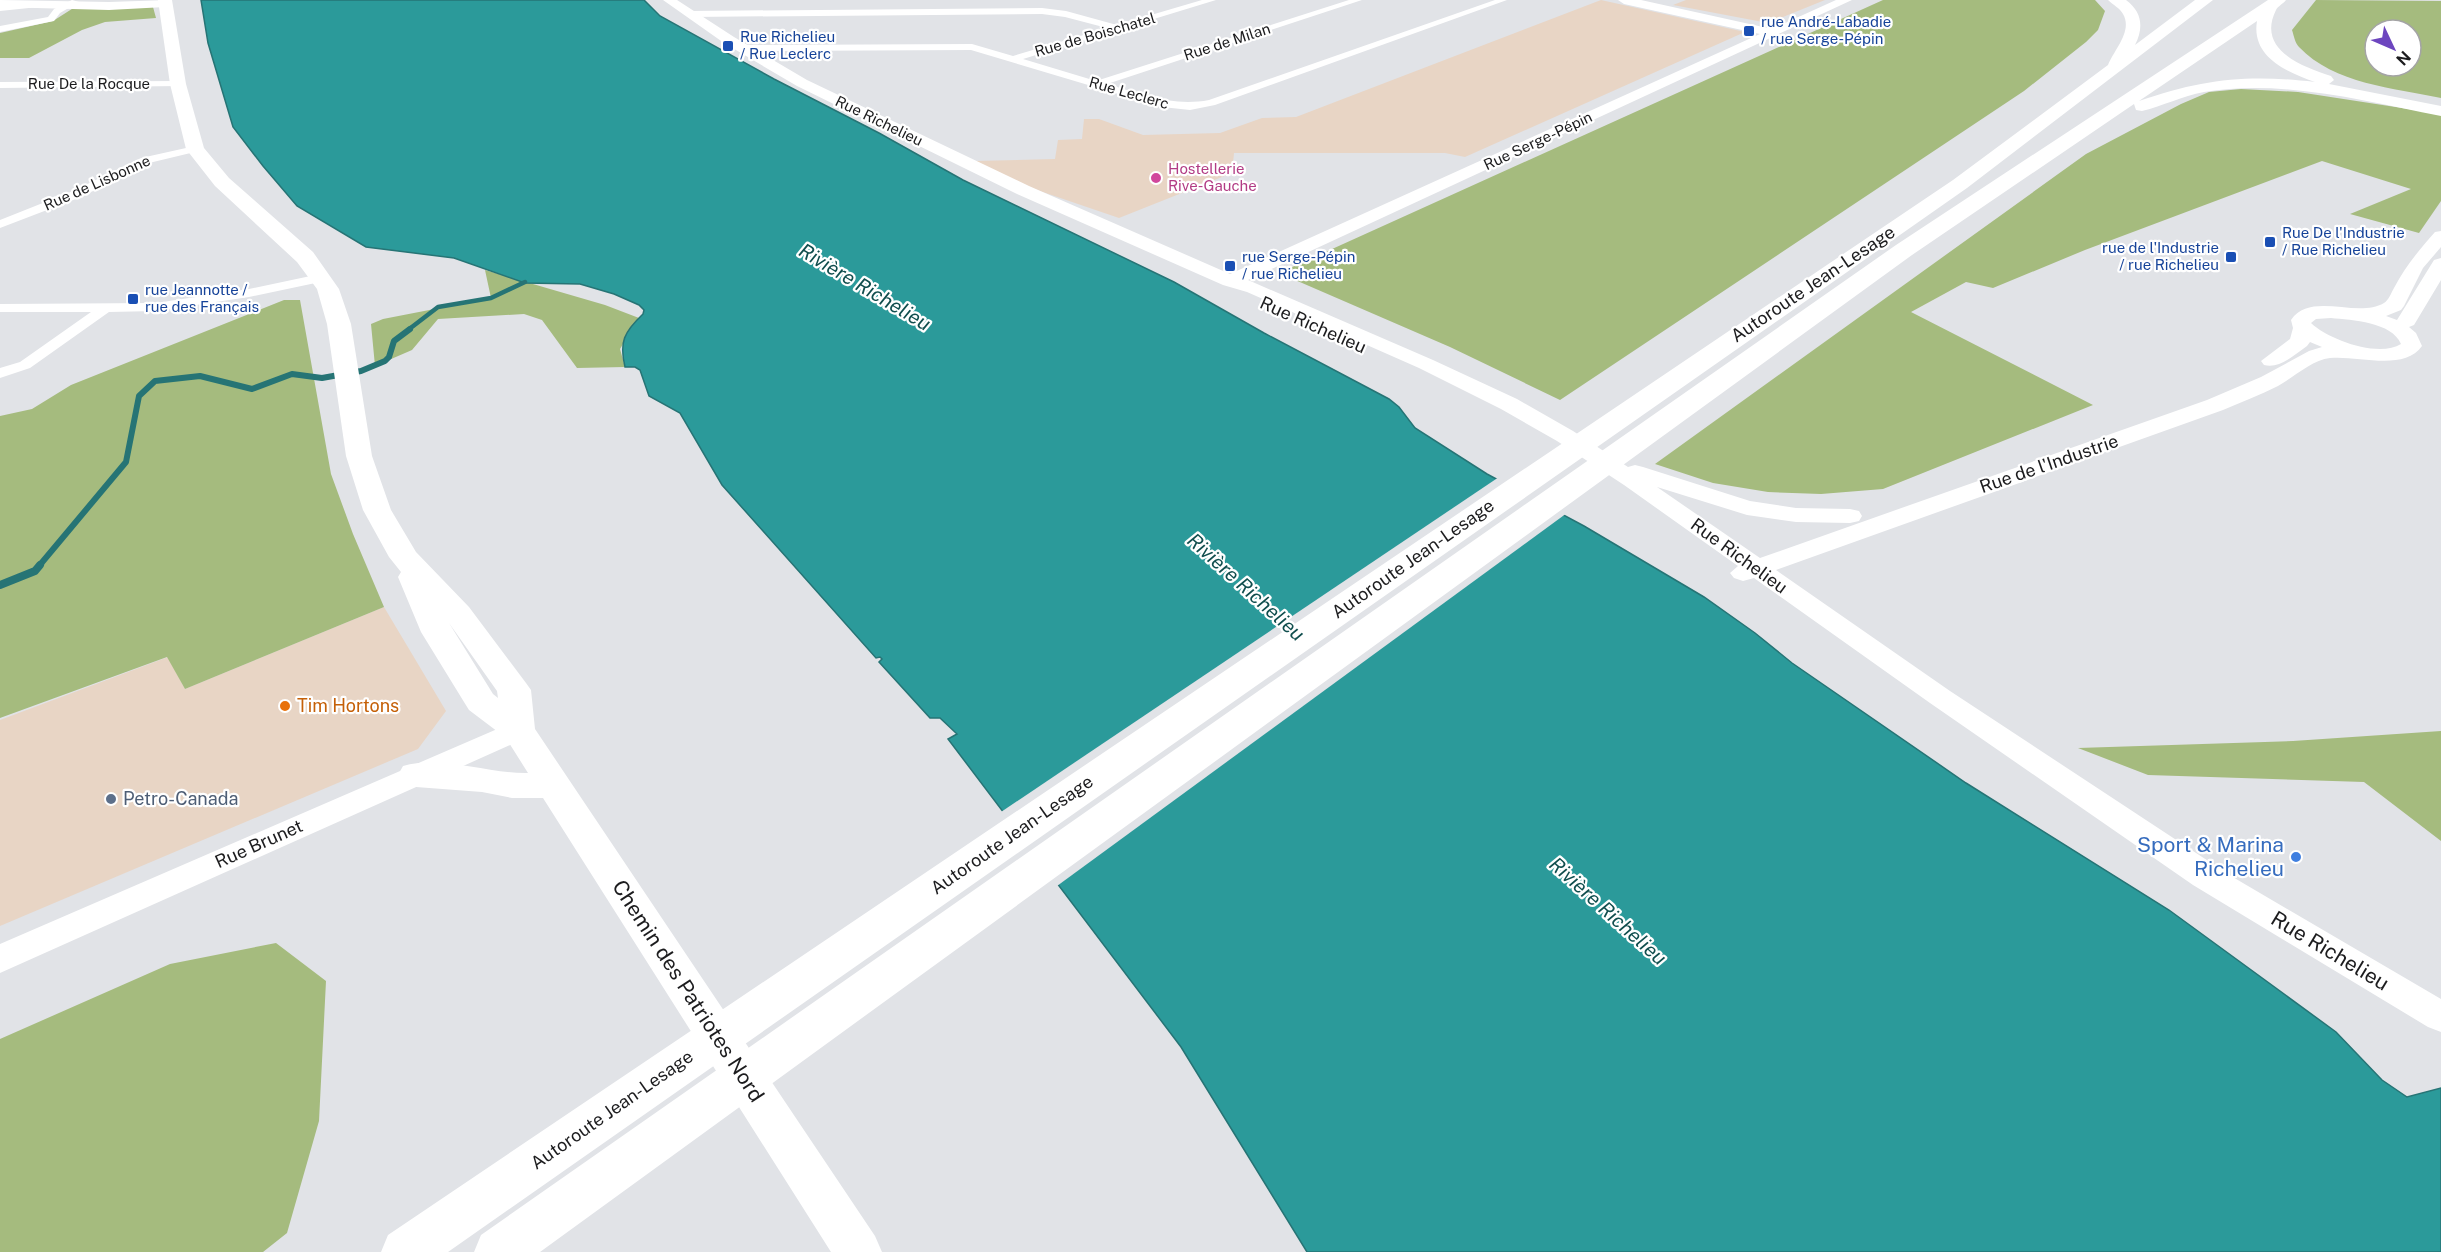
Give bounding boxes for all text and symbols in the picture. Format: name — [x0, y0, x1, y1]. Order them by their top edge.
street label: Rue de Boischatel — [1033, 9, 1157, 60]
place label: rue André-Labadie / rue Serge-Pépin — [1761, 13, 1891, 47]
north arrow — [2363, 18, 2423, 78]
street label: Rue de Milan — [1181, 20, 1272, 64]
marker: rue André-Labadie / rue Serge-Pépin — [1742, 24, 1756, 38]
place label: Rue Richelieu / Rue Leclerc — [740, 28, 835, 62]
marker: Rue Richelieu / Rue Leclerc — [721, 39, 735, 53]
text: N — [2392, 47, 2415, 69]
street label: Rue Leclerc — [1087, 73, 1171, 112]
street label: Rue De la Rocque — [28, 75, 150, 92]
street label: Rue Richelieu — [833, 92, 926, 149]
street label: Rue Serge-Pépin — [1481, 108, 1595, 173]
street label: Rue de Lisbonne — [41, 151, 153, 214]
place label: Hostellerie Rive-Gauche — [1168, 160, 1257, 194]
marker: Hostellerie Rive-Gauche — [1149, 171, 1163, 185]
street label: Autoroute Jean-Lesage — [1727, 221, 1899, 346]
place label: Rue De l'Industrie / Rue Richelieu — [2282, 224, 2405, 258]
marker: Rue De l'Industrie / Rue Richelieu — [2263, 235, 2277, 249]
water label: Rivière Richelieu — [795, 238, 935, 336]
place label: rue de l'Industrie / rue Richelieu — [2102, 239, 2219, 273]
place label: rue Serge-Pépin / rue Richelieu — [1242, 248, 1356, 282]
marker: rue de l'Industrie / rue Richelieu — [2224, 250, 2238, 264]
marker: rue Serge-Pépin / rue Richelieu — [1223, 259, 1237, 273]
place label: rue Jeannotte / rue des Français — [145, 281, 259, 315]
marker: rue Jeannotte / rue des Français — [126, 292, 140, 306]
street label: Rue Richelieu — [1257, 292, 1370, 357]
street label: Rue de l'Industrie — [1977, 430, 2121, 497]
street label: Autoroute Jean-Lesage — [1328, 495, 1498, 623]
street label: Rue Richelieu — [1687, 514, 1792, 598]
water label: Rivière Richelieu — [1182, 528, 1310, 646]
place label: Tim Hortons — [297, 695, 399, 716]
marker: Tim Hortons — [278, 699, 292, 713]
street label: Autoroute Jean-Lesage — [927, 771, 1097, 899]
place label: Petro-Canada — [123, 788, 238, 809]
marker: Petro-Canada — [104, 792, 118, 806]
street label: Rue Brunet — [212, 815, 306, 872]
place label: Sport & Marina Richelieu — [2137, 832, 2284, 881]
marker: Sport & Marina Richelieu — [2289, 850, 2303, 864]
water label: Rivière Richelieu — [1544, 852, 1672, 970]
street label: Chemin des Patriotes Nord — [607, 875, 770, 1106]
street label: Rue Richelieu — [2267, 906, 2394, 996]
street label: Autoroute Jean-Lesage — [527, 1046, 697, 1174]

